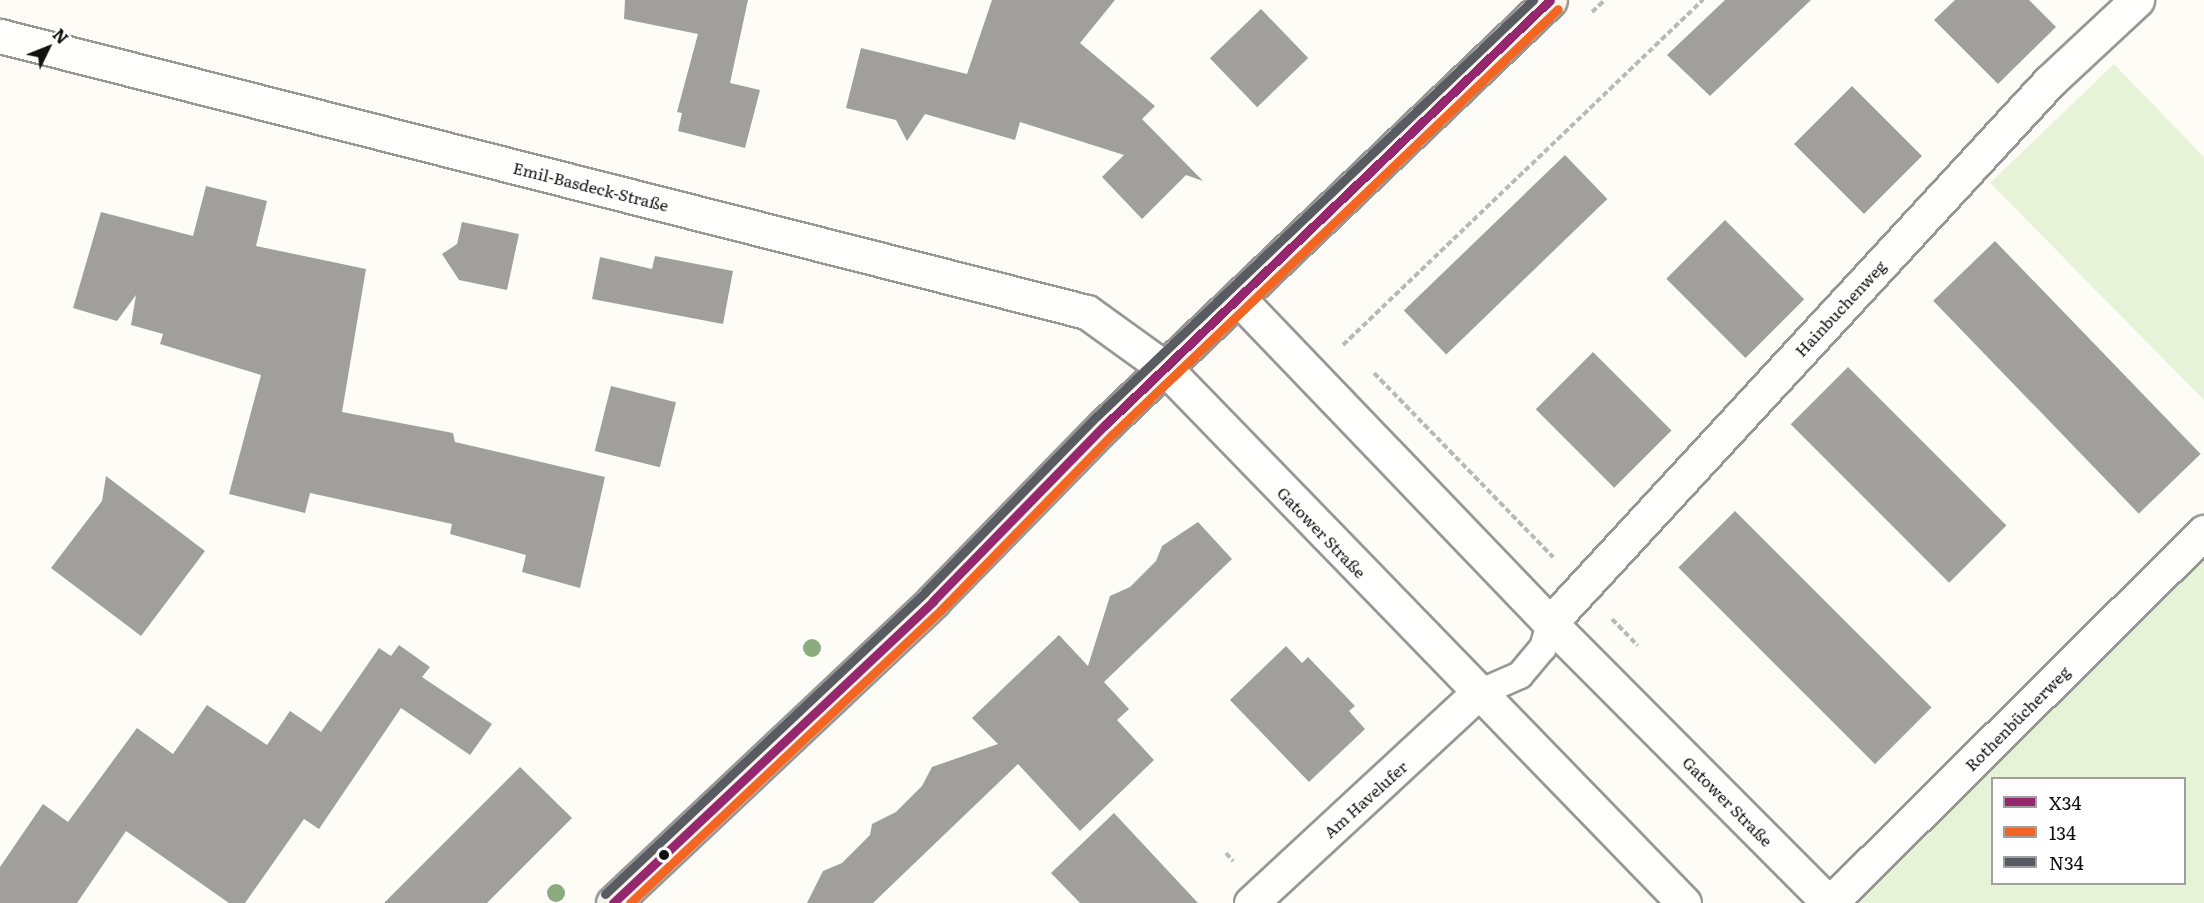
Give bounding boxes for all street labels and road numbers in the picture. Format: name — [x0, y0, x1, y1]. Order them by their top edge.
street label: Emil-Basdeck-Straße — [511, 157, 671, 215]
street label: Hainbuchenweg — [1791, 256, 1889, 360]
street label: Gatower Straße — [1274, 483, 1370, 581]
street label: Rothenbücherweg — [1961, 662, 2073, 774]
street label: Gatower Straße — [1679, 752, 1777, 850]
street label: Am Havelufer — [1319, 756, 1411, 842]

